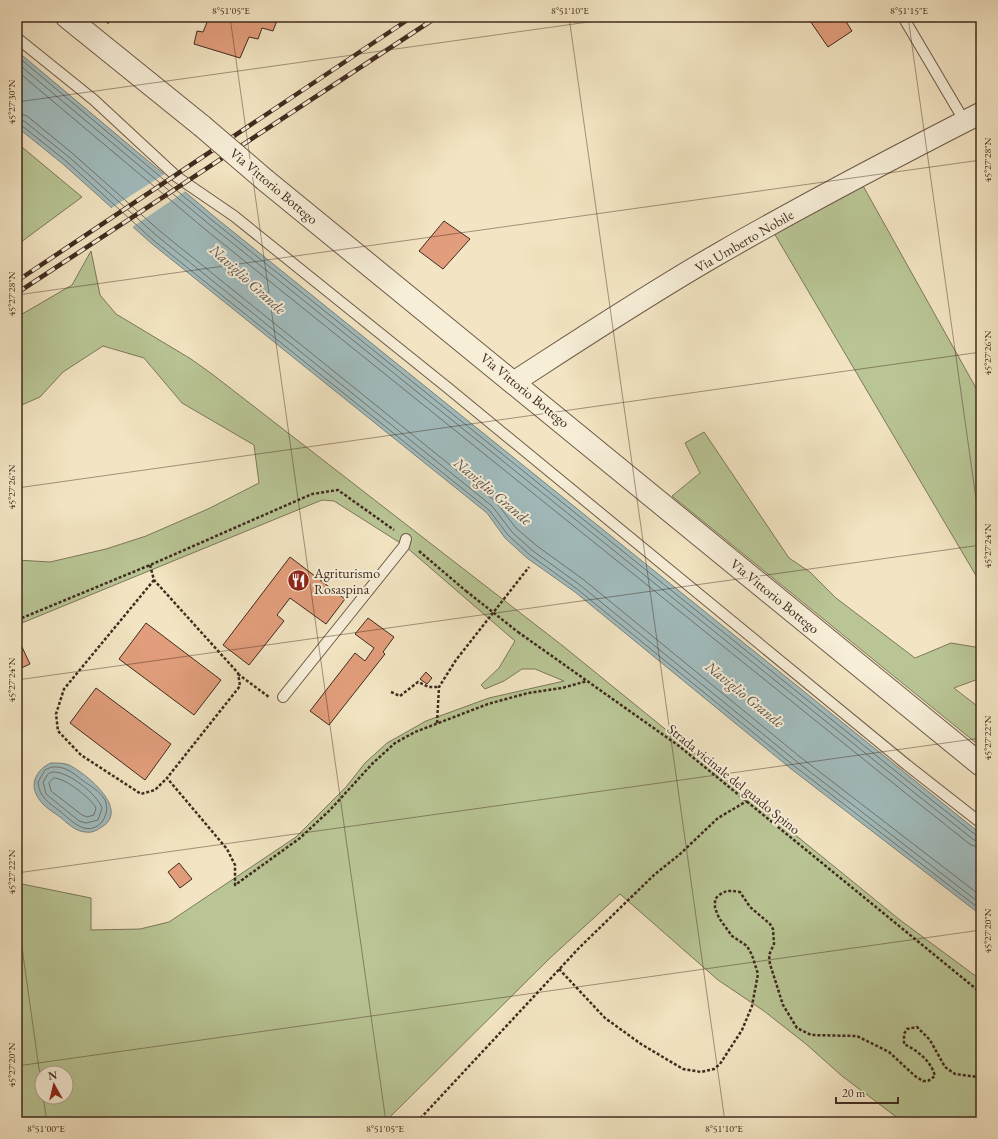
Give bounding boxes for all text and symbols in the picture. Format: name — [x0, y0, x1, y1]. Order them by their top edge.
text: 8°51'05"E — [212, 4, 250, 17]
text: 8°51'10"E — [551, 4, 589, 17]
text: 8°51'15"E — [890, 4, 928, 17]
text: 45°27'30"N — [5, 79, 18, 124]
text: 45°27'28"N — [981, 137, 994, 182]
street label: Via Vittorio Bottego — [226, 144, 322, 228]
street label: Via Umberto Nobile — [691, 205, 797, 277]
water label: Naviglio Grande — [205, 239, 291, 319]
text: 45°27'28"N — [5, 271, 18, 316]
text: 45°27'26"N — [981, 330, 994, 375]
street label: Via Vittorio Bottego — [477, 349, 573, 431]
water label: Naviglio Grande — [449, 452, 536, 530]
text: 45°27'26"N — [5, 464, 18, 509]
text: 45°27'24"N — [981, 523, 994, 568]
street label: Via Vittorio Bottego — [727, 555, 823, 637]
place label: Agriturismo Rosaspina — [313, 564, 380, 598]
restaurant icon: Agriturismo Rosaspina — [286, 568, 312, 594]
water label: Naviglio Grande — [701, 656, 789, 732]
text: 45°27'24"N — [5, 657, 18, 702]
text: 45°27'22"N — [981, 715, 994, 760]
street label: Strada vicinale del guado Spino — [664, 720, 804, 838]
text: 45°27'22"N — [5, 849, 18, 894]
text: 45°27'20"N — [981, 908, 994, 953]
text: 45°27'20"N — [5, 1042, 18, 1087]
north arrow — [34, 1065, 74, 1105]
text: N — [47, 1068, 58, 1083]
scale bar — [836, 1079, 898, 1105]
text: 20 m — [842, 1085, 866, 1101]
text: 8°51'00"E — [27, 1122, 65, 1135]
text: 8°51'05"E — [366, 1122, 404, 1135]
text: 8°51'10"E — [705, 1122, 743, 1135]

